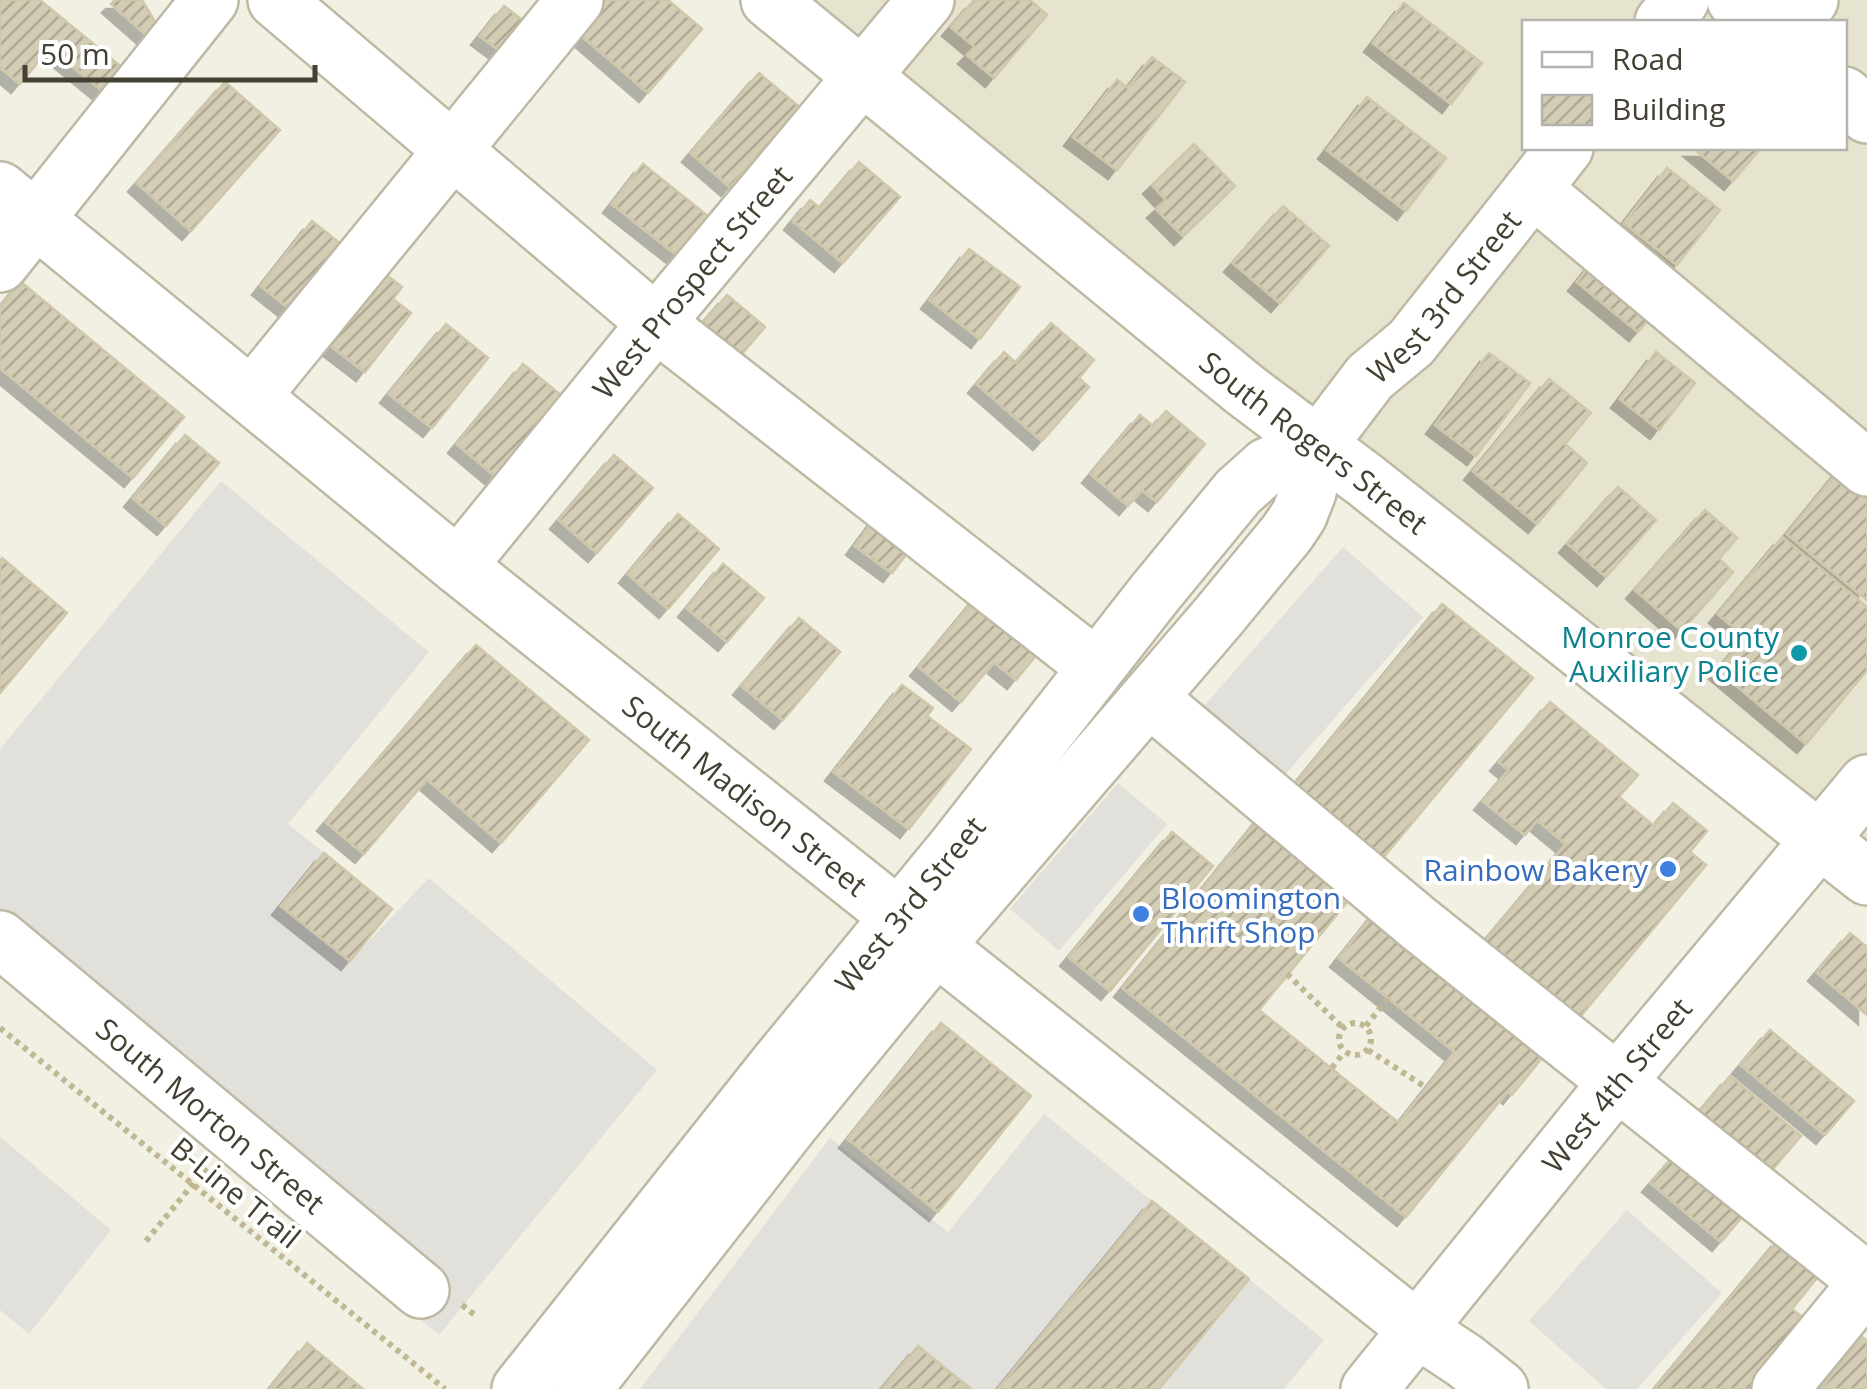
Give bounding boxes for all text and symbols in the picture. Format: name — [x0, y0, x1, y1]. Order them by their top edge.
scale bar — [25, 20, 315, 82]
legend — [1522, 20, 1847, 150]
text: 50 m — [40, 33, 110, 74]
text: Road — [1612, 38, 1684, 79]
text: Building — [1612, 88, 1726, 129]
street label: West Prospect Street — [582, 156, 800, 407]
street label: West 3rd Street — [1358, 201, 1529, 392]
street label: South Rogers Street — [1192, 341, 1437, 543]
place label: Monroe County Auxiliary Police — [1561, 616, 1780, 691]
marker: Monroe County Auxiliary Police — [1788, 642, 1810, 664]
street label: South Madison Street — [615, 685, 876, 905]
street label: West 3rd Street — [825, 807, 994, 1001]
place label: Rainbow Bakery — [1423, 849, 1649, 890]
marker: Rainbow Bakery — [1657, 858, 1679, 880]
place label: Bloomington Thrift Shop — [1161, 877, 1341, 952]
marker: Bloomington Thrift Shop — [1130, 903, 1152, 925]
street label: West 4th Street — [1532, 988, 1700, 1181]
street label: South Morton Street — [88, 1008, 334, 1222]
street label: B-Line Trail — [163, 1127, 309, 1257]

